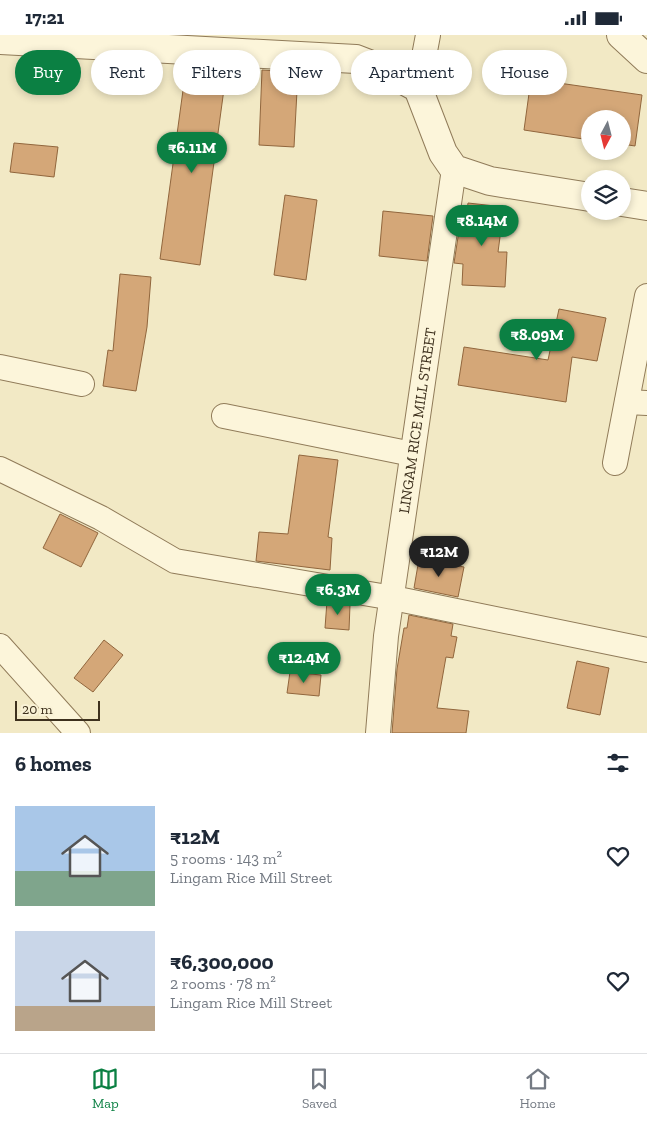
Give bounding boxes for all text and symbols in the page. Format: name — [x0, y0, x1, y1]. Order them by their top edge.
text: 17:21 — [25, 6, 64, 29]
chip: Buy — [15, 50, 81, 95]
chip: Rent — [91, 50, 163, 95]
chip: Filters — [173, 50, 260, 95]
chip: New — [270, 50, 341, 95]
chip: Apartment — [351, 50, 472, 95]
chip: House — [482, 50, 567, 95]
north arrow — [581, 110, 631, 160]
map controls — [581, 110, 631, 220]
pin: ₹6.11M — [151, 131, 233, 174]
text: ₹6.11M — [168, 138, 216, 157]
button: layers — [581, 170, 631, 220]
pin: ₹8.14M — [441, 205, 523, 247]
text: ₹8.14M — [457, 211, 507, 230]
pin: ₹8.09M — [496, 319, 578, 361]
text: ₹8.09M — [510, 325, 564, 344]
street label: LINGAM RICE MILL STREET — [395, 327, 440, 515]
pin: ₹12M — [409, 535, 469, 578]
text: ₹12M — [420, 542, 458, 561]
pin: ₹6.3M — [303, 573, 373, 616]
text: ₹6.3M — [316, 580, 360, 599]
pin: ₹12.4M — [263, 641, 345, 684]
text: ₹12.4M — [279, 648, 329, 667]
scale bar — [15, 698, 100, 721]
text: 20 m — [22, 701, 53, 718]
icon: filters — [604, 749, 632, 777]
text: 6 homes — [15, 751, 92, 776]
text: ₹12M — [170, 824, 220, 849]
icon: home — [55, 826, 115, 886]
icon: heart — [604, 842, 632, 870]
text: 5 rooms · 143 m² — [170, 849, 282, 868]
text: Lingam Rice Mill Street — [170, 868, 332, 887]
text: ₹6,300,000 — [170, 949, 274, 974]
icon: home — [55, 951, 115, 1011]
icon: heart — [604, 967, 632, 995]
text: 2 rooms · 78 m² — [170, 974, 276, 993]
text: Lingam Rice Mill Street — [170, 993, 332, 1012]
tab: Map — [91, 1065, 119, 1112]
tab: Saved — [302, 1065, 337, 1112]
tab: Home — [520, 1065, 556, 1112]

